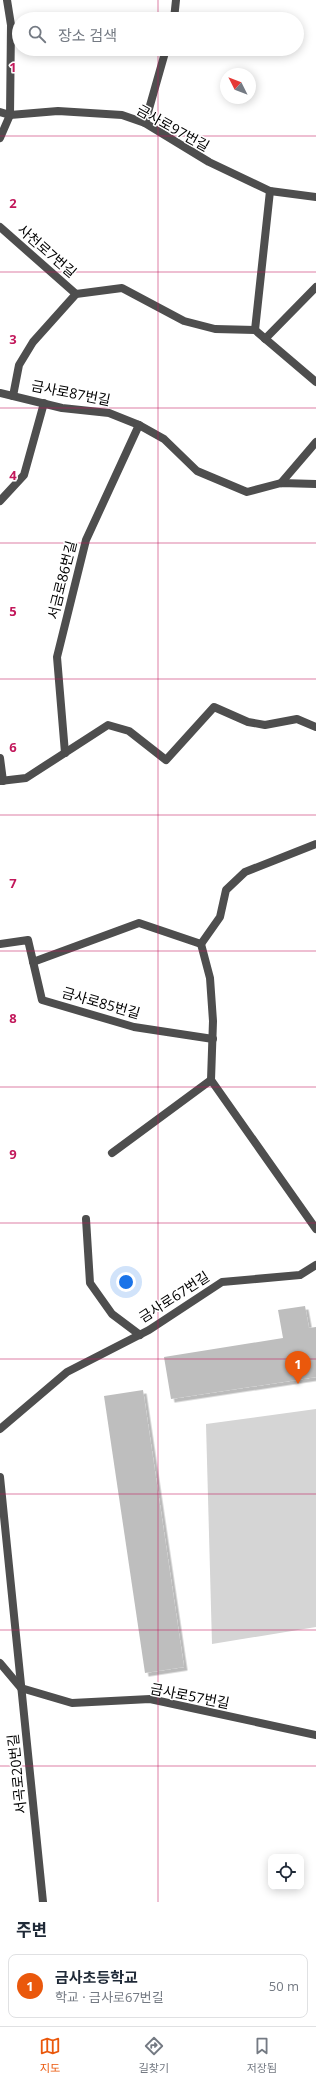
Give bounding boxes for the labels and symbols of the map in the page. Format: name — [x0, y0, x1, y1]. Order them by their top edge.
text: 1 — [9, 58, 17, 76]
north arrow — [220, 68, 256, 104]
street label: 금사로97번길 — [133, 100, 213, 155]
text: 2 — [9, 194, 17, 212]
street label: 사천로7번길 — [14, 220, 81, 282]
text: 3 — [9, 330, 17, 348]
street label: 금사로87번길 — [30, 376, 112, 410]
text: 4 — [9, 466, 17, 484]
street label: 서금로86번길 — [43, 539, 80, 621]
text: 5 — [9, 602, 17, 620]
text: 6 — [9, 738, 17, 756]
text: 7 — [9, 874, 17, 892]
street label: 금사로85번길 — [60, 982, 142, 1023]
text: 8 — [9, 1009, 17, 1027]
text: 9 — [9, 1145, 17, 1163]
street label: 금사로67번길 — [135, 1267, 213, 1326]
your location — [116, 1272, 136, 1292]
pin: 1 — [285, 1351, 311, 1384]
street label: 금사로57번길 — [149, 1679, 231, 1713]
street label: 서곡로20번길 — [3, 1733, 30, 1815]

